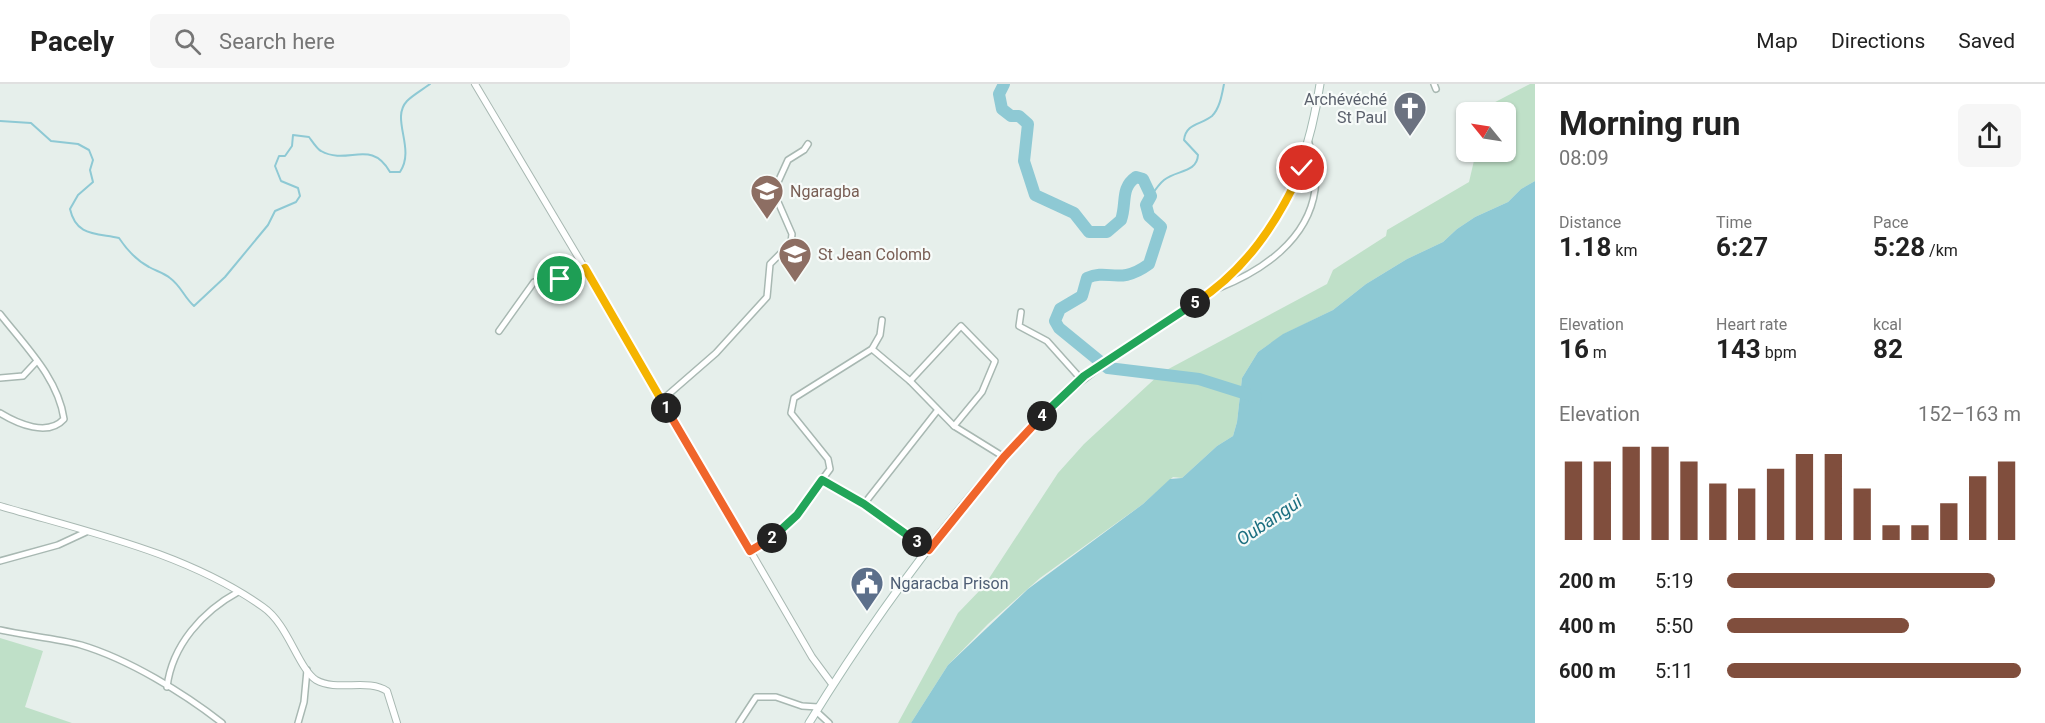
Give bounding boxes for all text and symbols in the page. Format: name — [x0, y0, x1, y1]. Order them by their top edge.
search box — [150, 14, 570, 68]
text: Pacely — [30, 25, 114, 58]
icon: search — [171, 25, 204, 58]
text: Search here — [219, 29, 335, 54]
text: Map — [1756, 29, 1798, 53]
text: Directions — [1831, 29, 1925, 53]
text: Saved — [1958, 29, 2015, 53]
place label: Archévéché St Paul — [1304, 90, 1387, 127]
church icon: Archévéché St Paul — [1392, 90, 1428, 137]
north arrow — [1456, 102, 1516, 162]
map controls — [1456, 102, 1516, 162]
text: Morning run — [1559, 104, 1740, 143]
button: share — [1958, 104, 2021, 167]
pin — [1276, 142, 1327, 193]
text: 08:09 — [1559, 146, 1609, 170]
icon: check — [1285, 151, 1318, 184]
school or university icon: Ngaragba — [749, 173, 785, 220]
place label: Ngaragba — [790, 182, 860, 201]
text: Distance — [1559, 213, 1621, 232]
text: Time — [1716, 213, 1752, 232]
text: Pace — [1873, 213, 1909, 232]
text: 1.18 — [1559, 232, 1611, 262]
text: 6:27 — [1716, 232, 1768, 262]
text: 5:28 — [1873, 232, 1925, 262]
school or university icon: St Jean Colomb — [777, 236, 813, 283]
text: km — [1611, 241, 1637, 260]
text: /km — [1925, 241, 1958, 260]
place label: St Jean Colomb — [818, 245, 931, 264]
pin — [534, 253, 585, 304]
icon: arrive — [543, 262, 576, 295]
pin: 5 — [1180, 288, 1210, 318]
text: 5 — [1190, 293, 1200, 312]
text: Elevation — [1559, 315, 1624, 334]
text: Heart rate — [1716, 315, 1787, 334]
text: kcal — [1873, 315, 1902, 334]
text: 16 — [1559, 334, 1589, 364]
text: 143 — [1716, 334, 1761, 364]
text: 82 — [1873, 334, 1903, 364]
text: m — [1589, 343, 1607, 362]
text: bpm — [1761, 343, 1797, 362]
pin: 1 — [651, 393, 681, 423]
text: 1 — [661, 398, 671, 417]
pin: 4 — [1027, 401, 1057, 431]
text: Elevation — [1559, 402, 1640, 426]
text: 152–163 m — [1918, 402, 2021, 426]
text: 4 — [1037, 406, 1047, 425]
water label: Oubangui — [1232, 490, 1306, 549]
pin: 2 — [757, 523, 787, 553]
pin: 3 — [902, 527, 932, 557]
text: 2 — [767, 528, 777, 547]
text: 3 — [912, 532, 922, 551]
public building icon: Ngaracba Prison — [849, 565, 885, 612]
text: 200 m — [1559, 569, 1616, 593]
text: 5:19 — [1655, 569, 1694, 593]
place label: Ngaracba Prison — [890, 574, 1009, 593]
text: 400 m — [1559, 614, 1616, 638]
text: 5:50 — [1655, 614, 1694, 638]
text: 600 m — [1559, 659, 1616, 683]
text: 5:11 — [1655, 659, 1694, 683]

